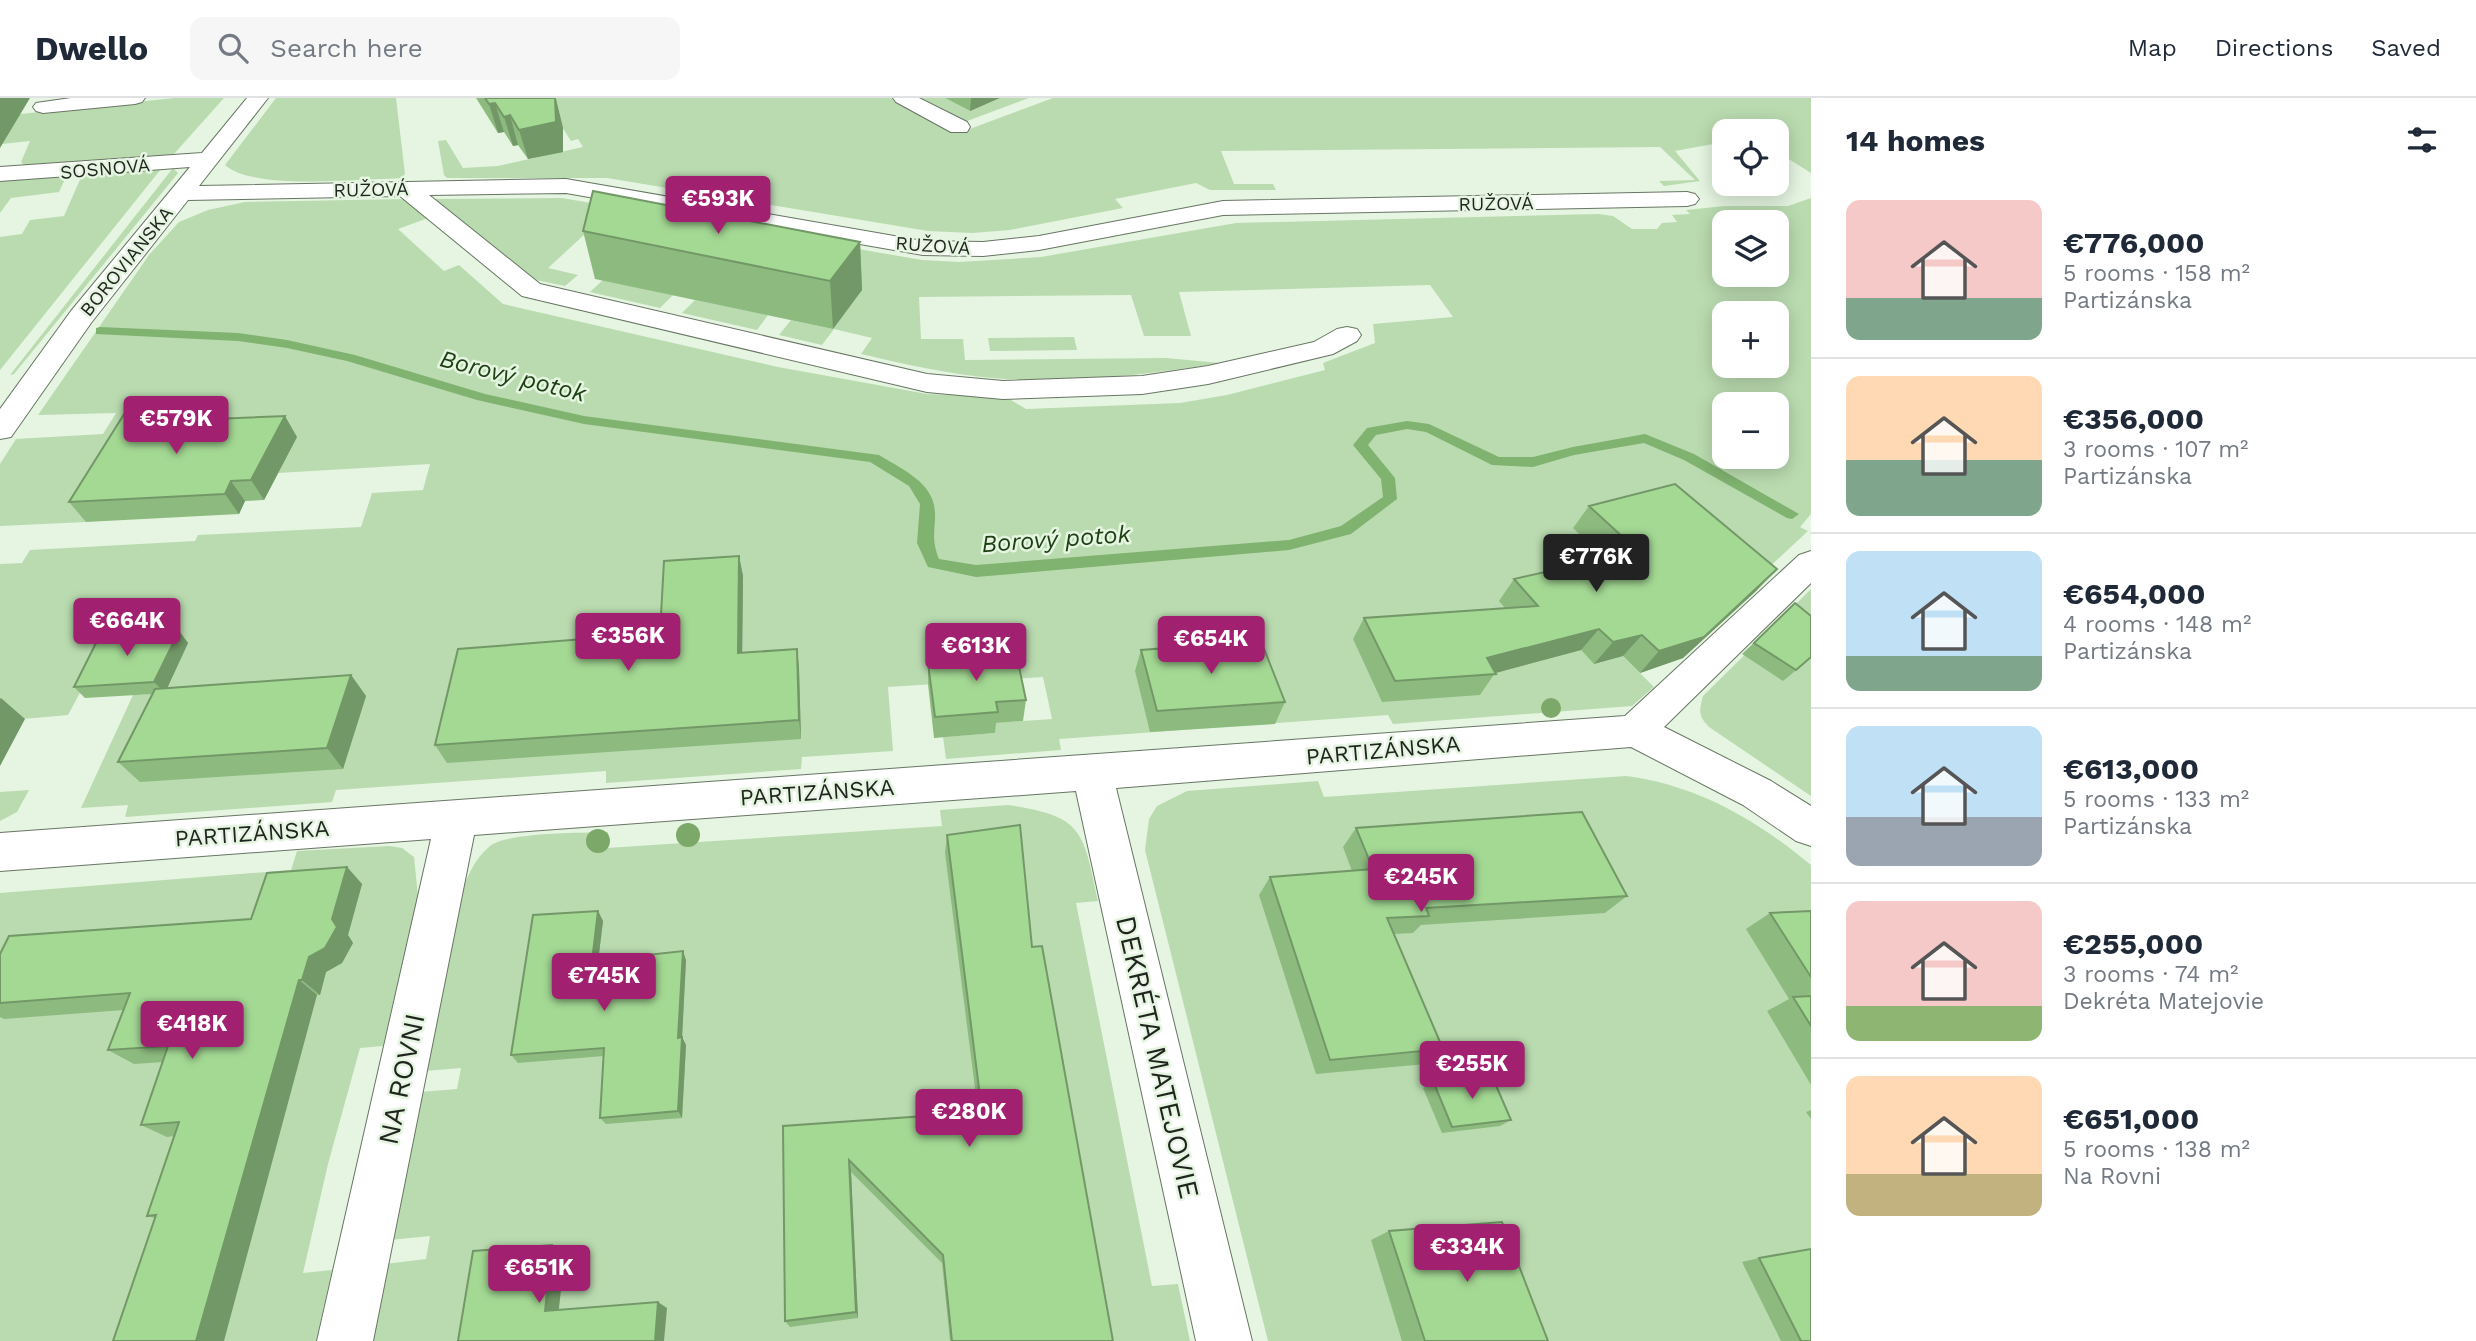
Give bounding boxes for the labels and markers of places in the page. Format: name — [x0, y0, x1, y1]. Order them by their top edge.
pin: €593K — [669, 176, 767, 236]
pin: €579K — [127, 396, 225, 456]
pin: €776K — [1547, 534, 1645, 594]
pin: €664K — [78, 598, 176, 658]
pin: €356K — [579, 614, 677, 673]
pin: €654K — [1162, 616, 1260, 676]
pin: €613K — [927, 624, 1025, 683]
pin: €245K — [1372, 854, 1470, 914]
pin: €745K — [555, 954, 653, 1013]
pin: €418K — [143, 1002, 241, 1061]
pin: €255K — [1423, 1042, 1521, 1101]
pin: €280K — [920, 1090, 1018, 1149]
pin: €334K — [1418, 1224, 1516, 1284]
pin: €651K — [490, 1246, 588, 1305]

